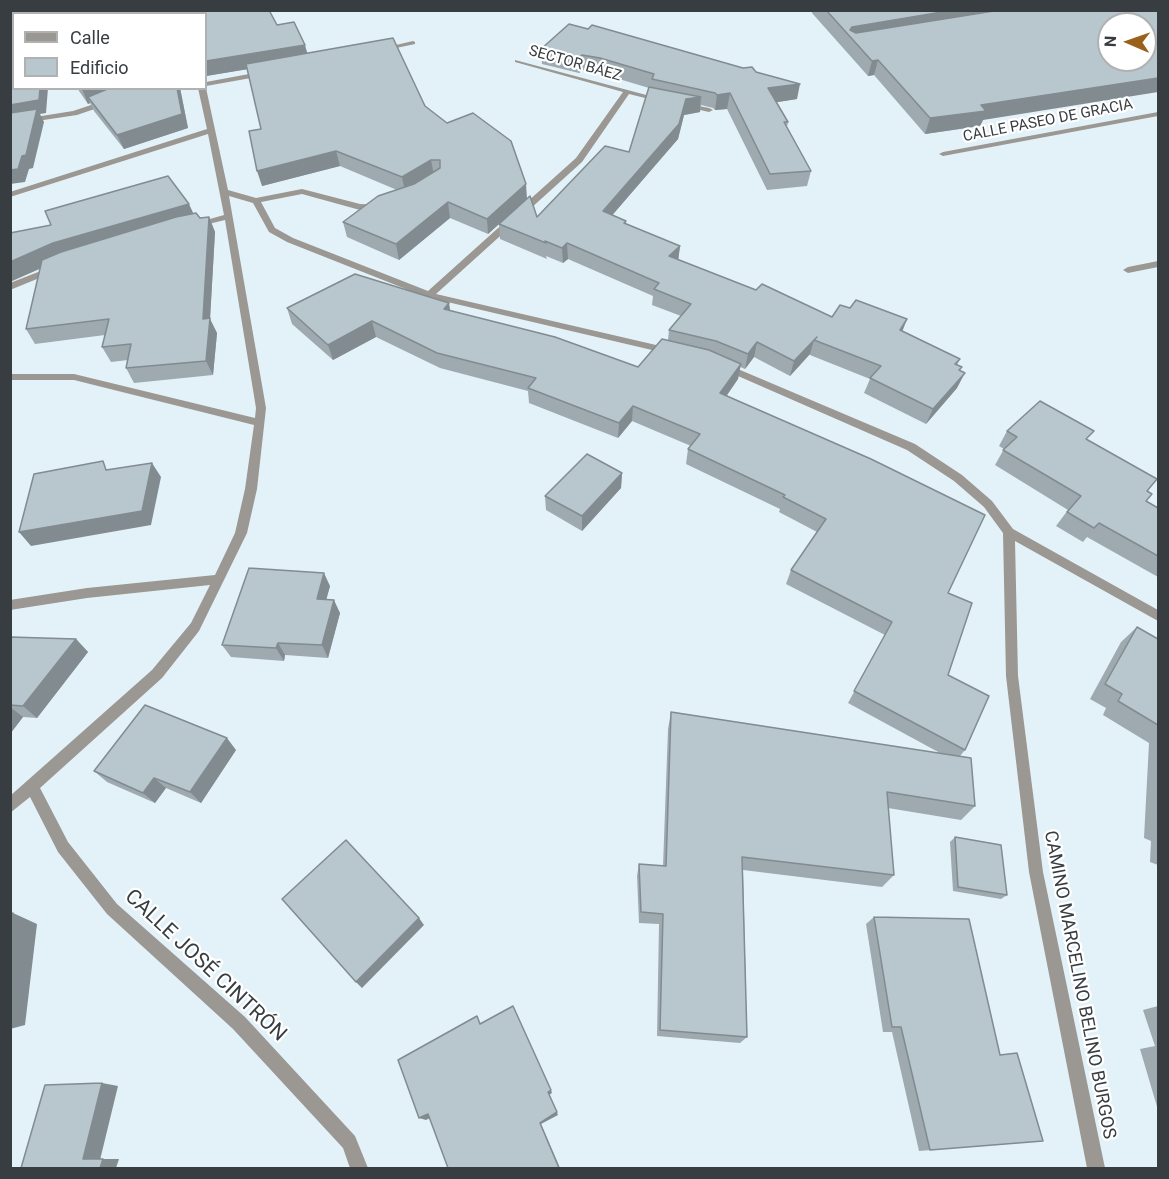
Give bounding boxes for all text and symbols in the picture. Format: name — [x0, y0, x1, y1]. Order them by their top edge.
legend — [12, 12, 207, 90]
north arrow — [1097, 12, 1157, 72]
text: Calle — [70, 27, 110, 48]
text: N — [1101, 35, 1120, 47]
street label: SECTOR BÁEZ — [527, 42, 623, 86]
text: Edificio — [70, 57, 129, 78]
street label: CALLE PASEO DE GRACIA — [962, 96, 1134, 146]
street label: CAMINO MARCELINO BELINO BURGOS — [1038, 829, 1120, 1141]
street label: CALLE JOSÉ CINTRÓN — [119, 885, 291, 1047]

